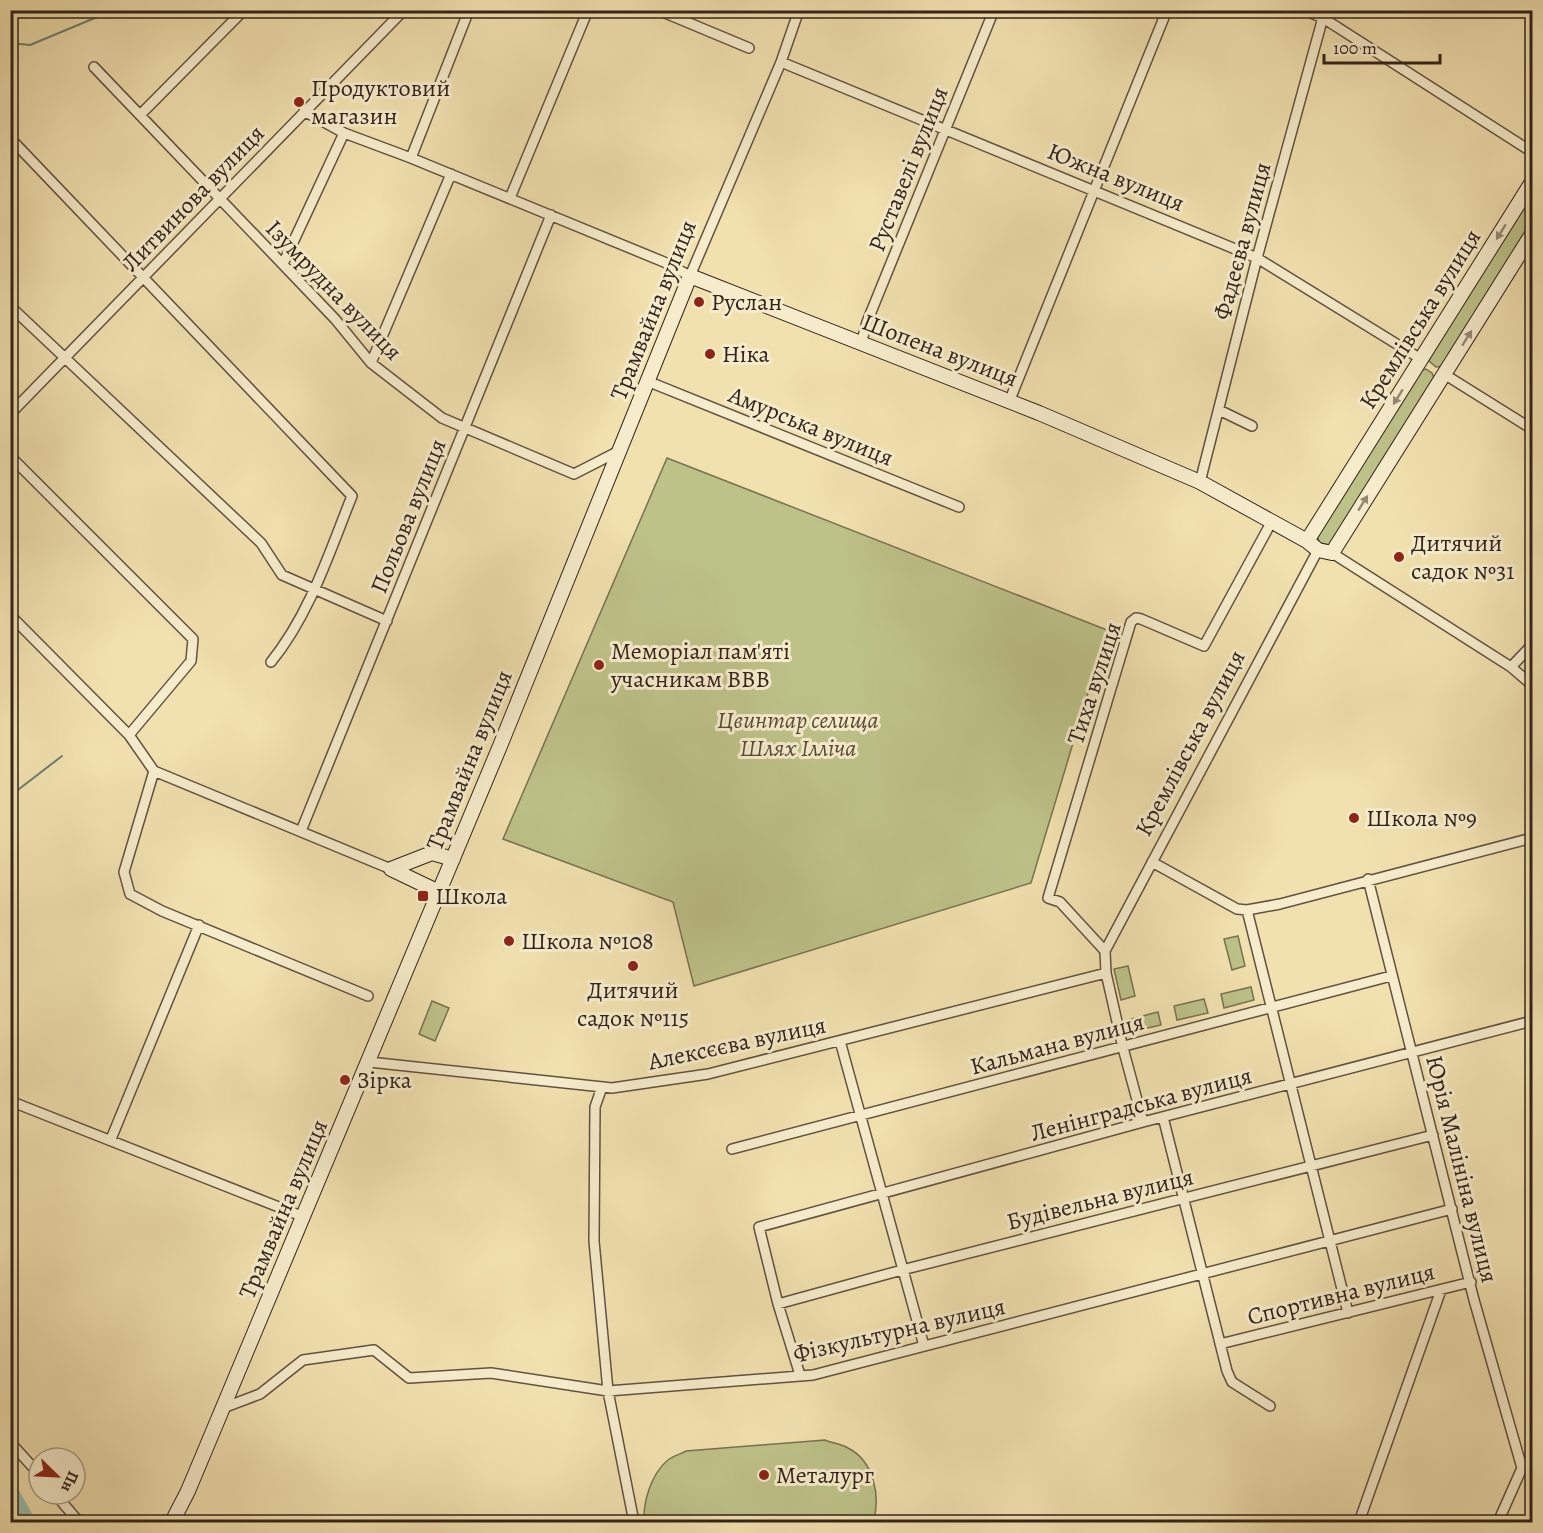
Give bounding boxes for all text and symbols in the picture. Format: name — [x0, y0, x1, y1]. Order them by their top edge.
scale bar — [1324, 27, 1440, 65]
text: 100 m — [1333, 36, 1377, 60]
place label: Продуктовий магазин — [311, 72, 450, 132]
street label: Руставелі вулиця — [860, 82, 956, 256]
marker: Продуктовий магазин — [292, 95, 306, 109]
street label: Литвинова вулиця — [115, 118, 271, 278]
street label: Южна вулиця — [1043, 135, 1189, 219]
street label: Фадеєва вулиця — [1206, 159, 1278, 323]
street label: Ізумрудна вулиця — [259, 213, 409, 367]
street label: Трамвайна вулиця — [602, 215, 704, 405]
street label: Кремлівська вулиця — [1352, 223, 1488, 415]
one-way arrow — [1496, 224, 1507, 240]
place label: Руслан — [711, 286, 782, 318]
marker: Руслан — [692, 295, 706, 309]
street label: Шопена вулиця — [857, 306, 1023, 394]
one-way arrow — [1461, 330, 1472, 346]
place label: Ніка — [722, 338, 770, 370]
marker: Ніка — [703, 347, 717, 361]
street label: Амурська вулиця — [723, 378, 898, 474]
one-way arrow — [1392, 389, 1403, 405]
street label: Польова вулиця — [363, 434, 453, 598]
one-way arrow — [1357, 496, 1369, 512]
place label: Дитячий садок №31 — [1411, 527, 1514, 587]
marker: Дитячий садок №31 — [1392, 550, 1406, 564]
street label: Тиха вулиця — [1059, 618, 1129, 748]
place label: Меморіал пам'яті учасникам ВВВ — [610, 635, 790, 695]
street label: Кремлівська вулиця — [1127, 644, 1253, 842]
marker: Меморіал пам'яті учасникам ВВВ — [592, 658, 606, 672]
street label: Трамвайна вулиця — [418, 665, 520, 855]
park label: Цвинтар селища Шлях Ілліча — [717, 704, 879, 764]
place label: Школа №9 — [1366, 802, 1477, 834]
marker: Школа №9 — [1347, 811, 1361, 825]
place label: Школа — [435, 880, 507, 912]
marker: Школа — [416, 889, 430, 903]
place label: Школа №108 — [521, 925, 654, 957]
marker: Школа №108 — [502, 934, 516, 948]
marker: Дитячий садок №115 — [626, 959, 640, 973]
place label: Дитячий садок №115 — [577, 974, 689, 1034]
street label: Кальмана вулиця — [967, 1005, 1147, 1083]
street label: Алексєєва вулиця — [644, 1009, 829, 1078]
street label: Юрія Малініна вулиця — [1418, 1052, 1506, 1286]
street label: Ленінградська вулиця — [1027, 1059, 1255, 1149]
place label: Зірка — [357, 1064, 412, 1096]
marker: Зірка — [338, 1073, 352, 1087]
street label: Трамвайна вулиця — [231, 1115, 335, 1303]
street label: Будівельна вулиця — [1003, 1160, 1197, 1238]
street label: Спортивна вулиця — [1244, 1255, 1438, 1333]
street label: Фiзкультурна вулиця — [790, 1290, 1008, 1370]
north arrow — [27, 1446, 87, 1506]
place label: Металург — [776, 1459, 874, 1491]
text: Пн — [55, 1468, 84, 1496]
marker: Металург — [757, 1468, 771, 1482]

